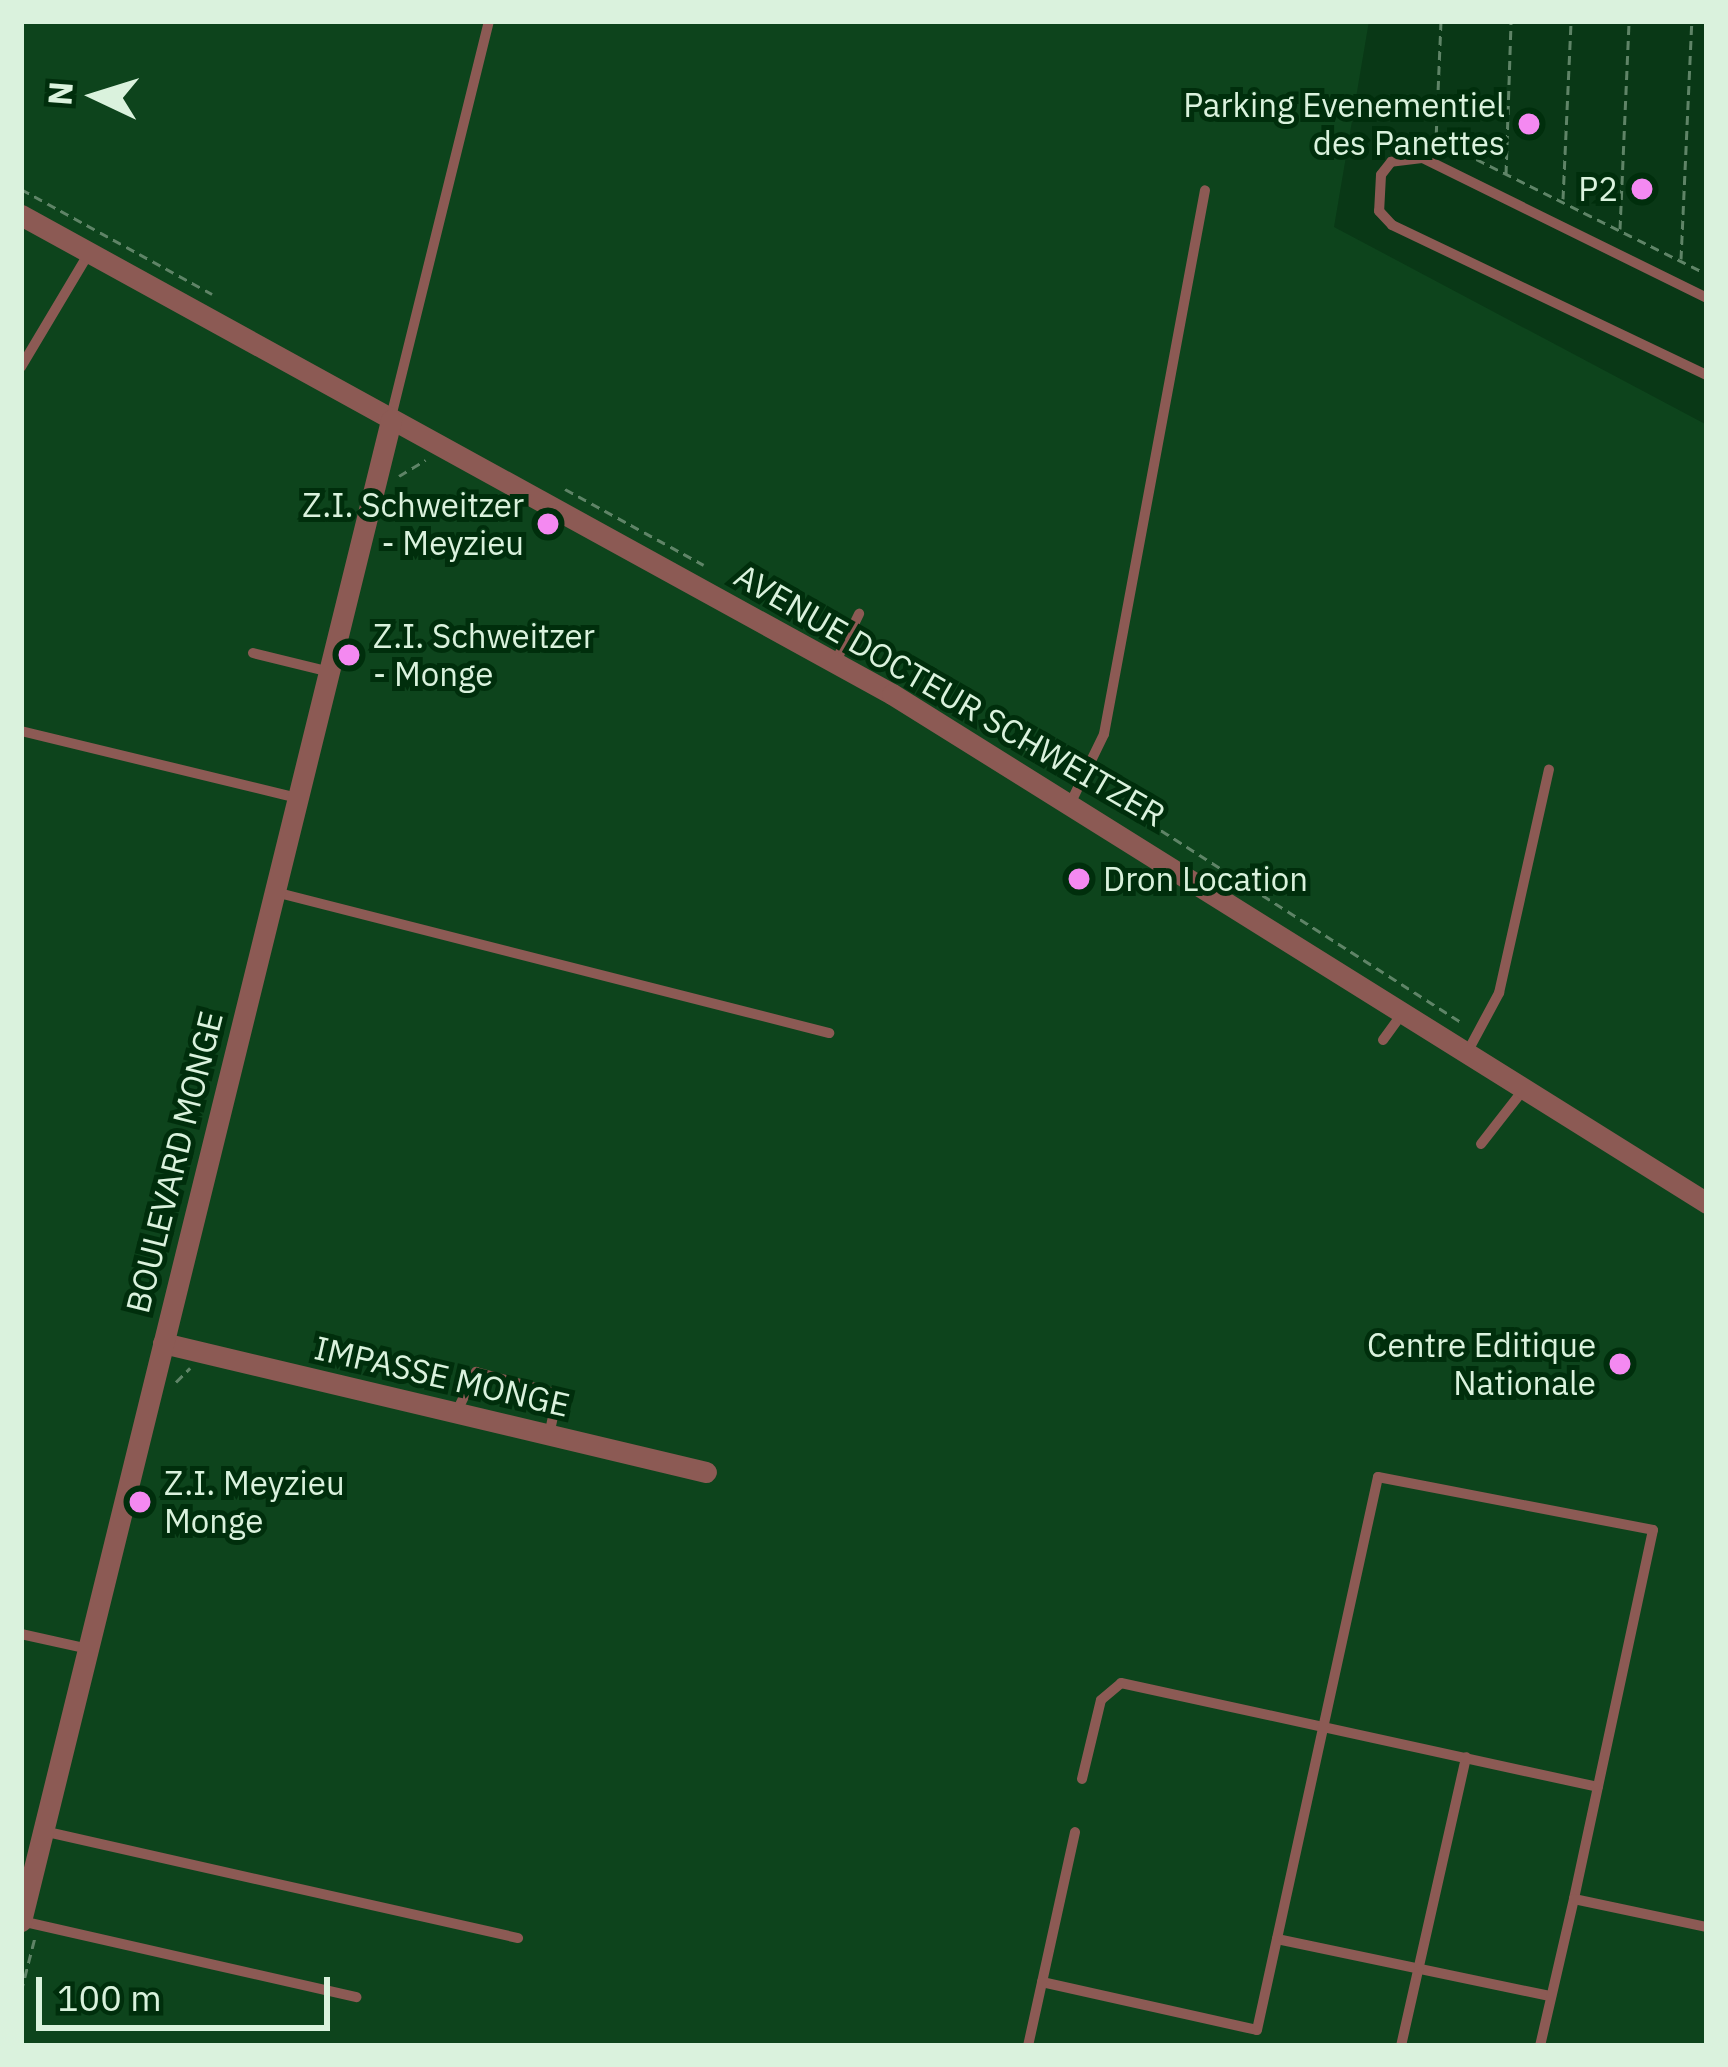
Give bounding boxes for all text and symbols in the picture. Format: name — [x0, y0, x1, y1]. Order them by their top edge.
north arrow — [36, 36, 156, 156]
text: N — [37, 80, 82, 107]
place label: Parking Evenementiel des Panettes — [1183, 85, 1505, 163]
marker: Parking Evenementiel des Panettes — [1516, 111, 1542, 137]
place label: P2 — [1578, 169, 1618, 209]
marker: P2 — [1629, 176, 1655, 202]
place label: Z.I. Schweitzer - Meyzieu — [302, 485, 524, 563]
marker: Z.I. Schweitzer - Meyzieu — [535, 511, 561, 537]
street label: AVENUE DOCTEUR SCHWEITZER — [728, 555, 1172, 835]
place label: Z.I. Schweitzer - Monge — [373, 616, 595, 694]
marker: Z.I. Schweitzer - Monge — [336, 642, 362, 668]
place label: Dron Location — [1103, 859, 1308, 899]
marker: Dron Location — [1066, 866, 1092, 892]
street label: BOULEVARD MONGE — [117, 1007, 231, 1317]
place label: Centre Editique Nationale — [1367, 1325, 1596, 1403]
street label: IMPASSE MONGE — [311, 1327, 573, 1425]
marker: Centre Editique Nationale — [1607, 1351, 1633, 1377]
place label: Z.I. Meyzieu Monge — [164, 1463, 345, 1541]
marker: Z.I. Meyzieu Monge — [127, 1489, 153, 1515]
scale bar — [42, 1953, 336, 2027]
text: 100 m — [57, 1974, 162, 2021]

